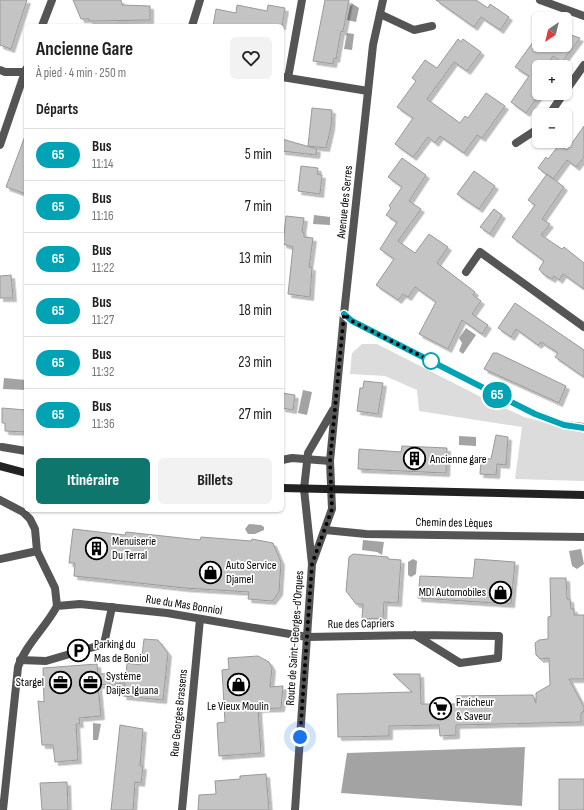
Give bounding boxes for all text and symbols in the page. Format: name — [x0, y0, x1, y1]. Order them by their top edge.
north arrow — [532, 12, 572, 52]
map controls — [532, 12, 572, 148]
button: heart — [230, 37, 272, 79]
text: Ancienne Gare — [36, 38, 133, 61]
button: + — [532, 60, 572, 100]
text: À pied · 4 min · 250 m — [36, 65, 126, 81]
text: Départs — [36, 100, 78, 119]
button: − — [532, 108, 572, 148]
text: Bus — [92, 137, 111, 156]
text: 5 min — [245, 145, 272, 164]
text: 65 — [52, 146, 64, 163]
text: 11:14 — [92, 156, 114, 172]
street label: Avenue des Serres — [334, 165, 356, 240]
text: Bus — [92, 189, 111, 208]
text: 7 min — [245, 197, 272, 216]
text: 65 — [52, 198, 64, 215]
text: 11:16 — [92, 208, 114, 224]
text: Bus — [92, 241, 111, 260]
text: 13 min — [239, 249, 272, 268]
text: 65 — [52, 250, 64, 267]
text: 11:22 — [92, 260, 114, 276]
text: Bus — [92, 293, 111, 312]
text: 18 min — [239, 301, 272, 320]
text: 65 — [52, 302, 64, 319]
text: 11:27 — [92, 312, 114, 328]
text: Bus — [92, 345, 111, 364]
unlabelled marker — [422, 352, 440, 370]
text: 23 min — [238, 353, 272, 372]
text: 65 — [52, 354, 64, 371]
text: 11:32 — [92, 364, 114, 380]
line badge: 65 — [479, 382, 515, 408]
text: 65 — [491, 386, 503, 403]
text: Bus — [92, 397, 111, 416]
text: 27 min — [239, 405, 272, 424]
text: 65 — [52, 406, 64, 423]
text: 11:36 — [92, 416, 115, 432]
building icon: Ancienne gare — [401, 446, 427, 472]
place label: Ancienne gare — [429, 452, 487, 467]
button: Itinéraire — [36, 458, 150, 504]
button: Billets — [158, 458, 272, 504]
street label: Chemin des Lèques — [415, 515, 493, 531]
place label: Menuiserie Du Terral — [112, 534, 156, 563]
building icon: Menuiserie Du Terral — [84, 535, 110, 561]
place label: Auto Service Djamel — [225, 558, 277, 587]
shop icon: Auto Service Djamel — [198, 559, 224, 585]
street label: Route de Saint-Georges-d'Orques — [283, 570, 307, 706]
shop icon: MDI Automobiles — [488, 579, 514, 605]
place label: MDI Automobiles — [419, 585, 486, 600]
street label: Rue du Mas Bonniol — [145, 592, 223, 618]
street label: Rue des Capriers — [328, 616, 394, 632]
place label: Parking du Mas de Boniol — [94, 637, 149, 666]
parking icon: Parking du Mas de Boniol — [66, 638, 92, 664]
street label: Rue Georges Brassens — [167, 668, 191, 758]
office icon: Stargel — [47, 669, 73, 695]
place label: Système Daijes Iguana — [106, 669, 159, 698]
office icon: Système Daijes Iguana — [78, 670, 104, 696]
shop icon: Le Vieux Moulin — [225, 672, 251, 698]
place label: Stargel — [16, 675, 44, 690]
place label: Fraicheur & Saveur — [456, 695, 494, 724]
supermarket icon: Fraicheur & Saveur — [428, 696, 454, 722]
place label: Le Vieux Moulin — [207, 699, 269, 714]
your location — [290, 727, 310, 747]

